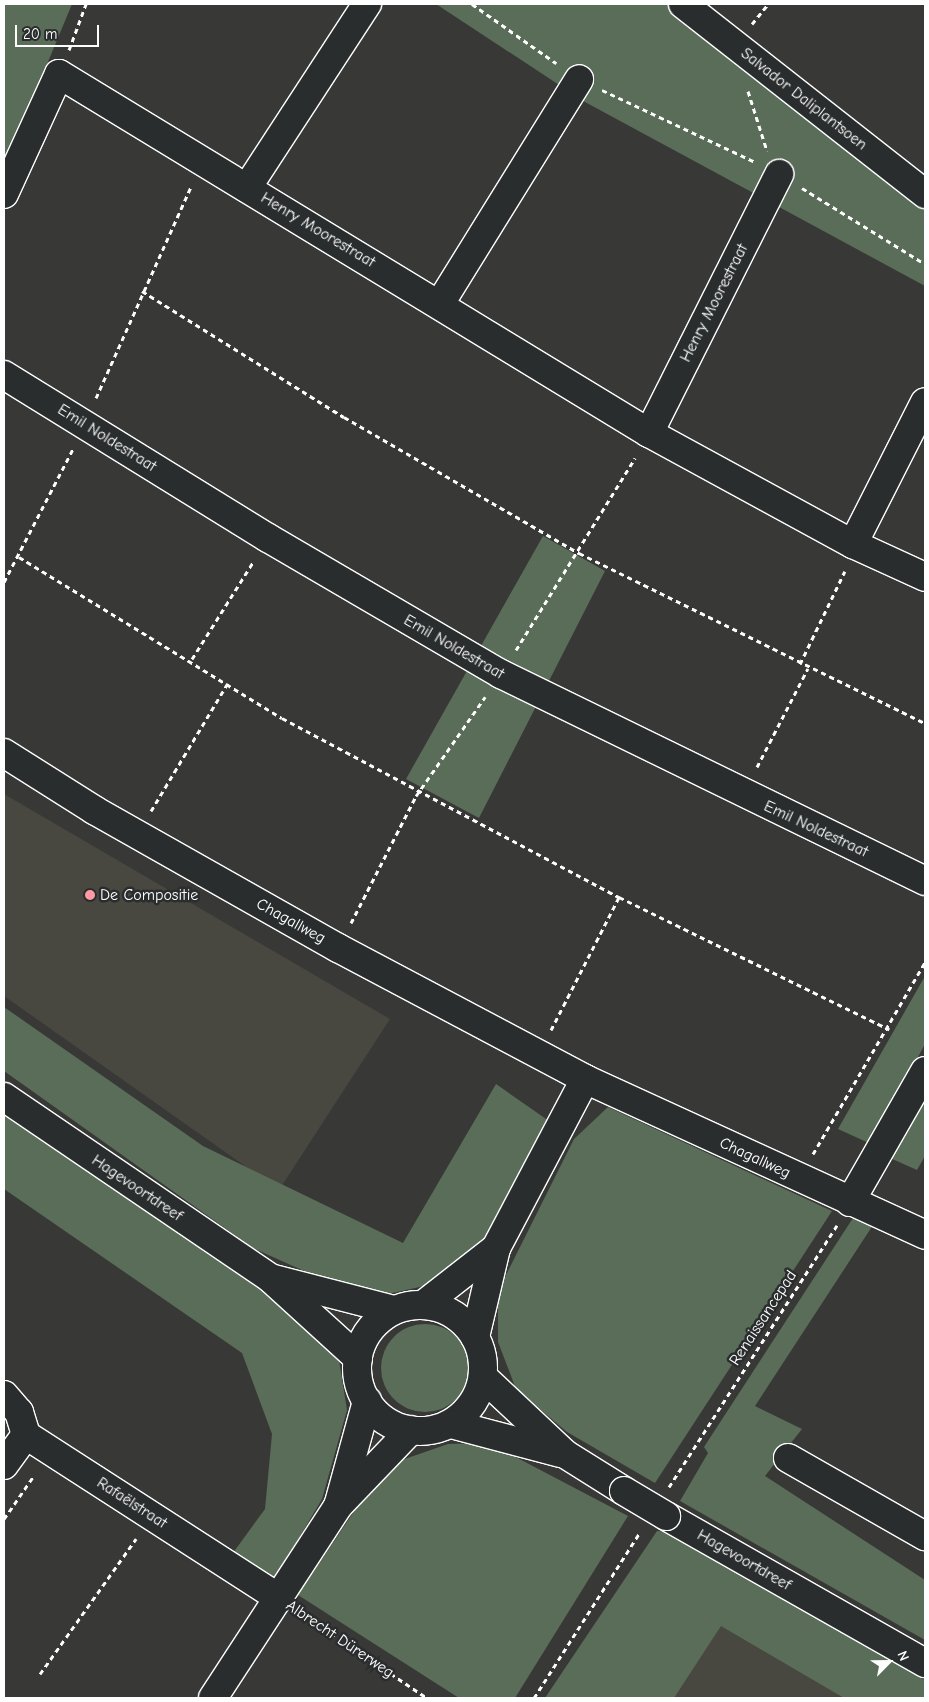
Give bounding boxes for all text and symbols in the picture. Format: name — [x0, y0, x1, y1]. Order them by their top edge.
scale bar — [18, 15, 101, 47]
text: 20 m — [23, 25, 57, 43]
street label: Salvador Daliplantsoen — [737, 44, 871, 154]
street label: Henry Moorestraat — [257, 188, 379, 272]
street label: Henry Moorestraat — [676, 241, 752, 365]
street label: Emil Noldestraat — [54, 400, 160, 476]
street label: Emil Noldestraat — [400, 611, 508, 683]
street label: Emil Noldestraat — [761, 796, 871, 862]
place label: De Compositie — [100, 885, 198, 905]
marker: De Compositie — [84, 889, 96, 901]
street label: Chagallweg — [253, 894, 329, 948]
street label: Chagallweg — [716, 1133, 794, 1183]
street label: Hagevoortdreef — [88, 1151, 186, 1225]
street label: Renaissancepad — [725, 1267, 801, 1369]
street label: Rafaëlstraat — [93, 1473, 171, 1533]
street label: Hagevoortdreef — [694, 1525, 794, 1595]
street label: Albrecht Dürerweg — [282, 1596, 398, 1682]
north arrow — [864, 1637, 914, 1687]
text: N — [894, 1648, 913, 1663]

